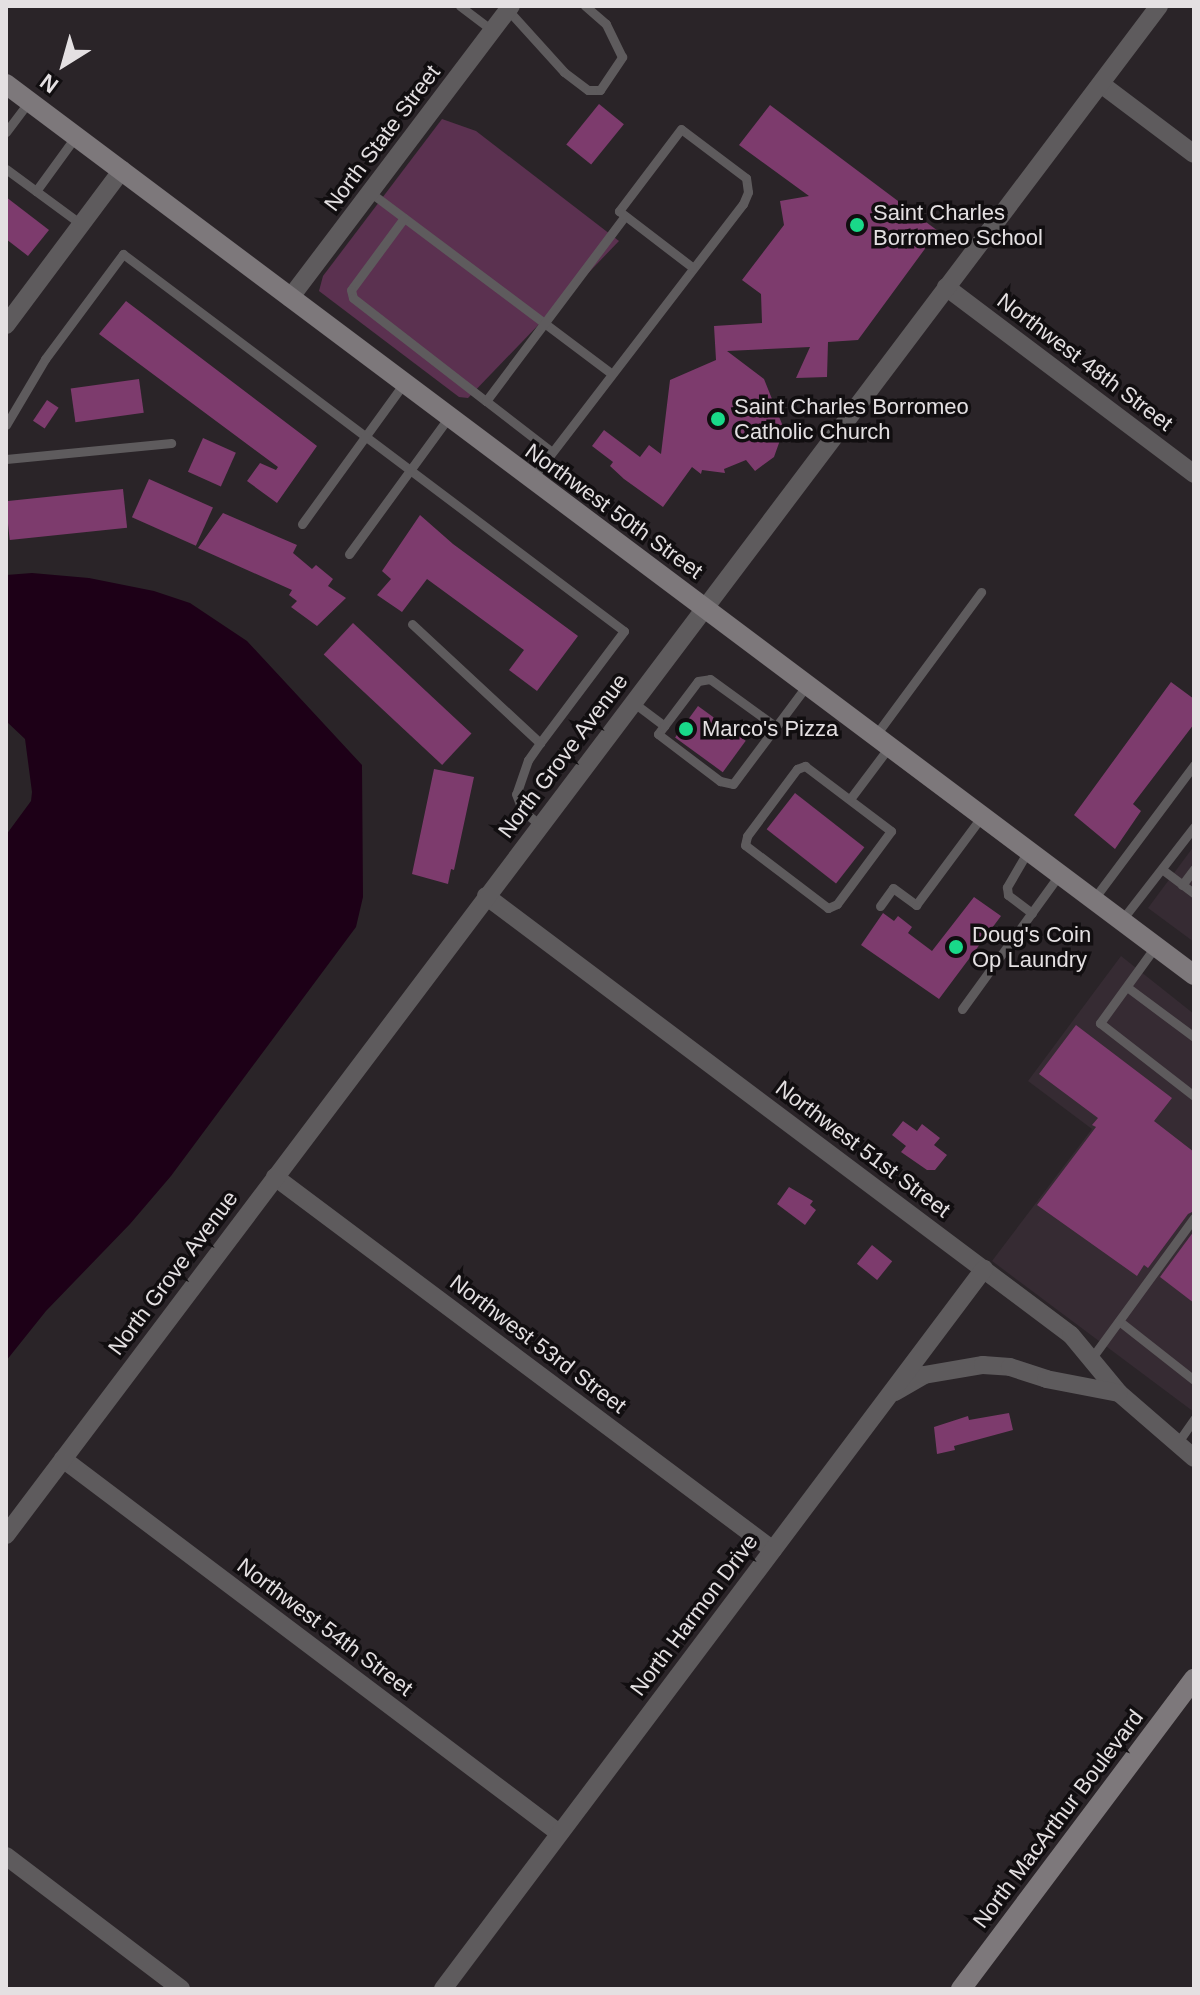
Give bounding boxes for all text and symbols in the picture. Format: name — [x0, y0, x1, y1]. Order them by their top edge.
north arrow — [24, 24, 104, 104]
street label: North State Street — [318, 60, 446, 216]
text: N — [35, 69, 63, 98]
place label: Saint Charles Borromeo School — [873, 199, 1043, 250]
marker: Saint Charles Borromeo School — [848, 216, 866, 234]
street label: Northwest 48th Street — [992, 287, 1178, 437]
place label: Saint Charles Borromeo Catholic Church — [734, 393, 969, 444]
marker: Saint Charles Borromeo Catholic Church — [709, 410, 727, 428]
street label: Northwest 50th Street — [520, 438, 708, 584]
street label: North Grove Avenue — [492, 668, 634, 844]
place label: Marco's Pizza — [702, 716, 838, 742]
marker: Marco's Pizza — [677, 720, 695, 738]
place label: Doug's Coin Op Laundry — [972, 921, 1091, 972]
marker: Doug's Coin Op Laundry — [947, 938, 965, 956]
street label: Northwest 51st Street — [771, 1075, 955, 1223]
street label: North Grove Avenue — [102, 1185, 244, 1361]
street label: Northwest 53rd Street — [445, 1269, 631, 1419]
street label: North Harmon Drive — [625, 1529, 763, 1701]
street label: Northwest 54th Street — [232, 1552, 418, 1702]
street label: North MacArthur Boulevard — [967, 1705, 1149, 1933]

